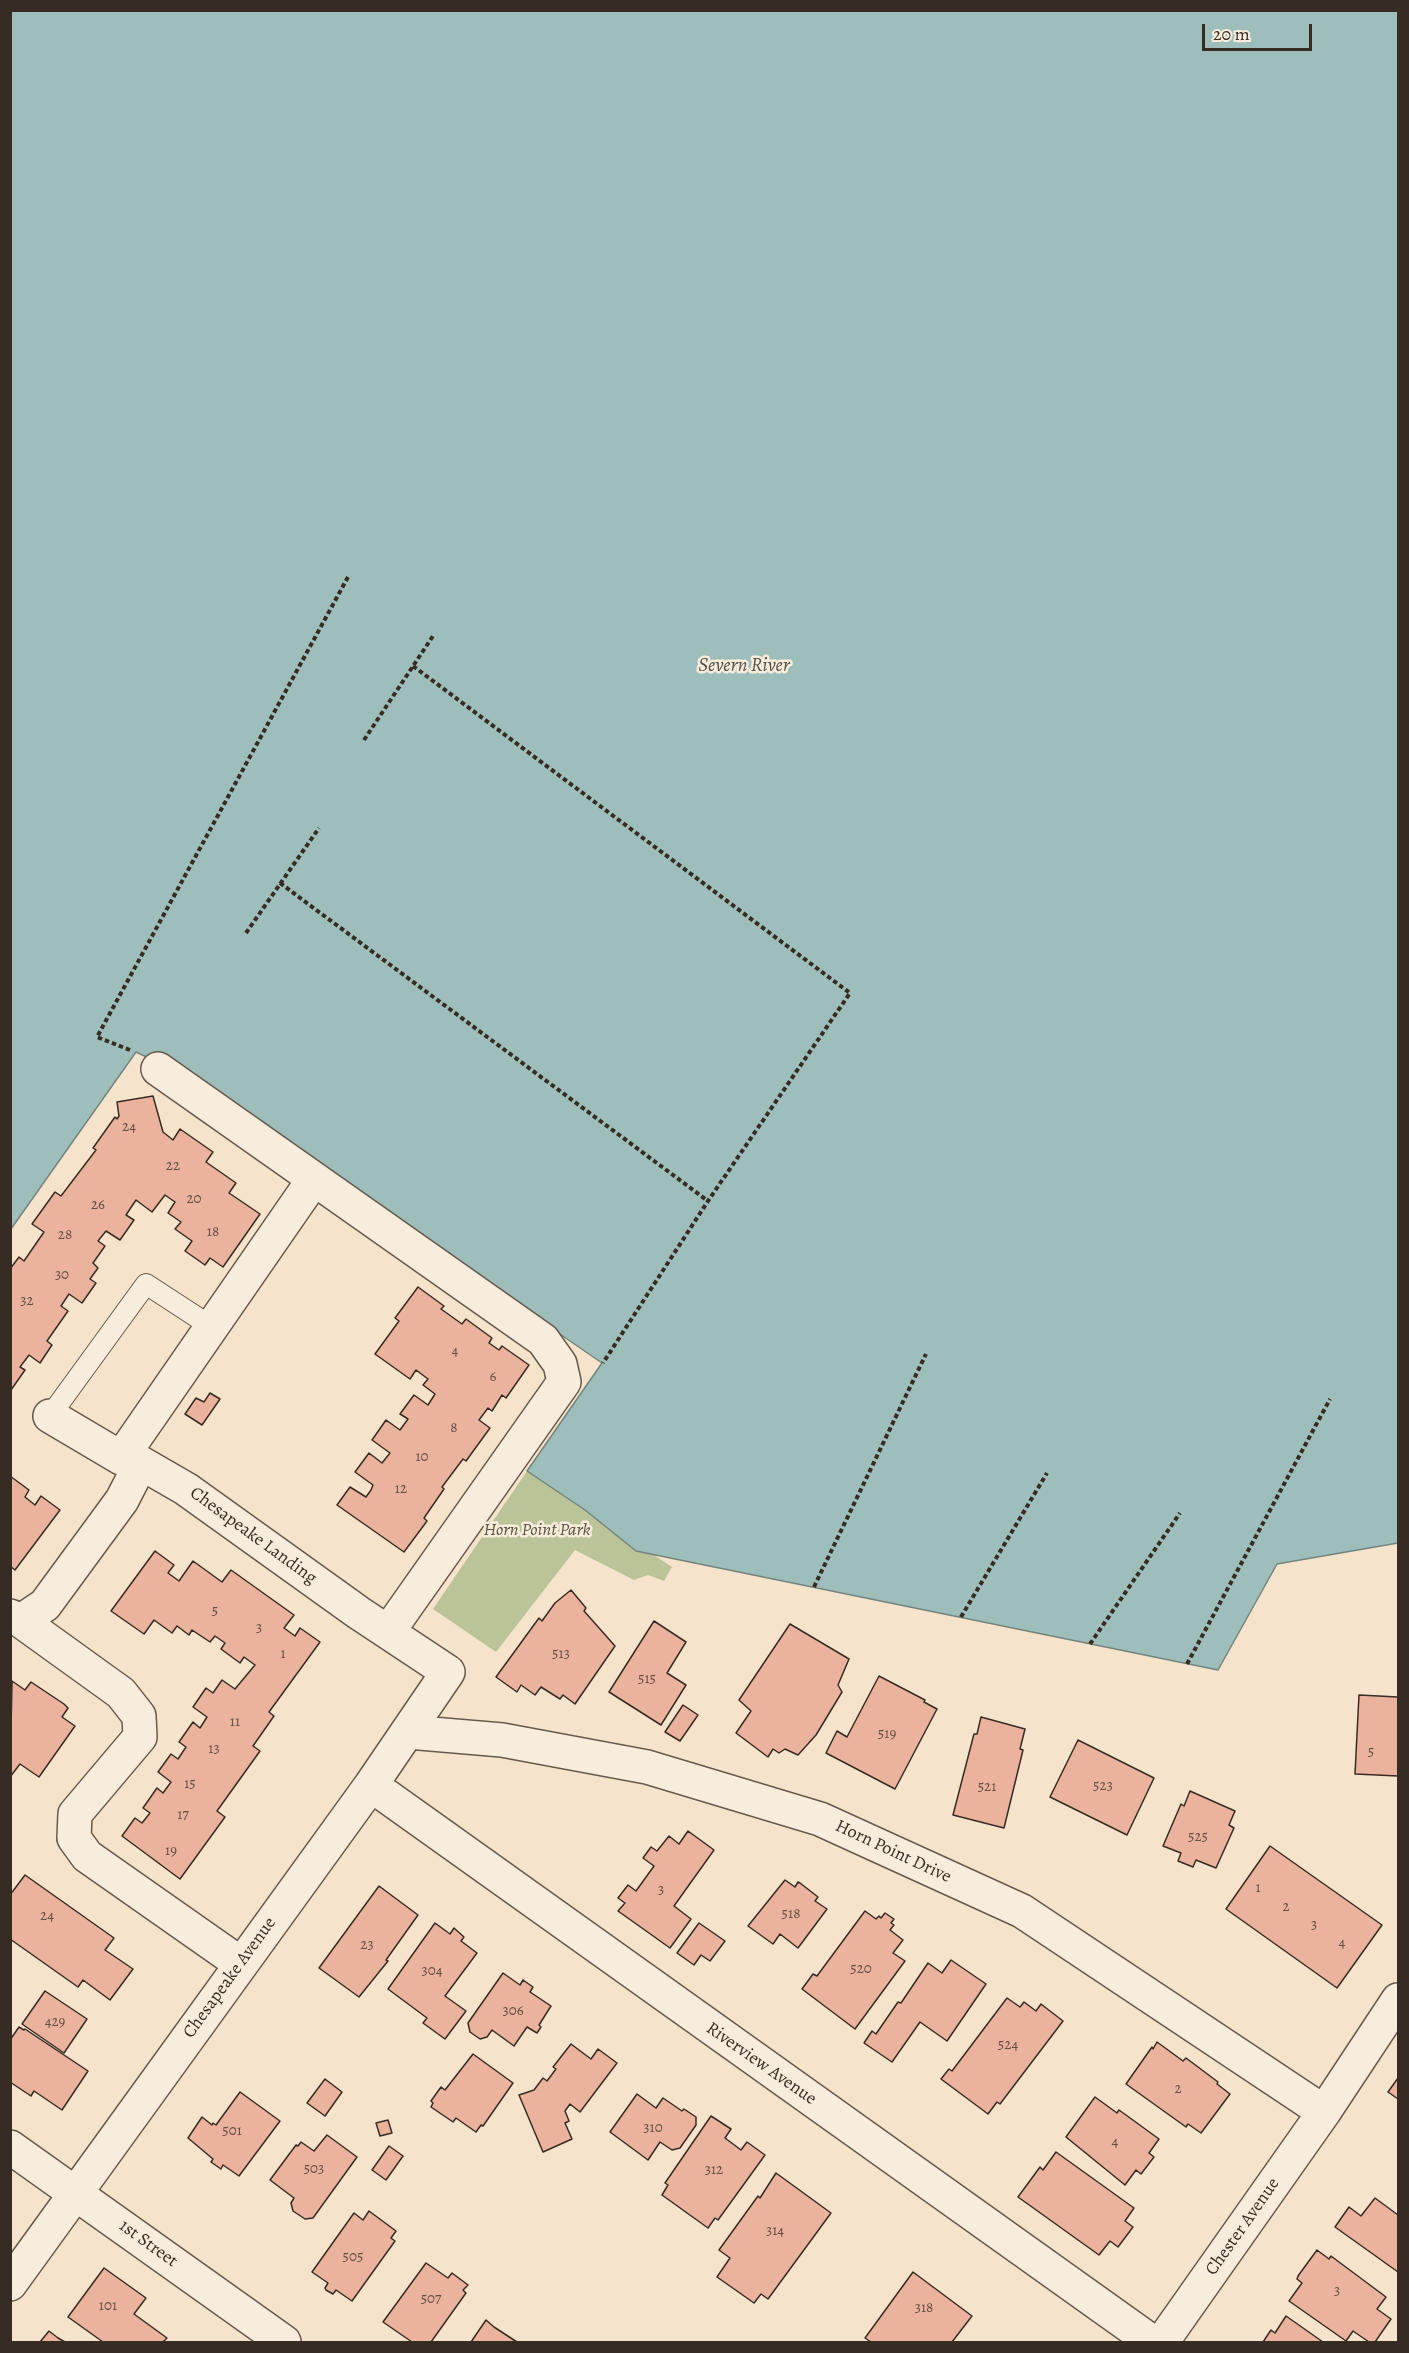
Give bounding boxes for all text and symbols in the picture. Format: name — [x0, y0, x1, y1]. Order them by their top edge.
scale bar — [1205, 12, 1314, 50]
text: 20 m — [1213, 22, 1250, 46]
water label: Severn River — [698, 654, 790, 678]
house number: 24 — [122, 1118, 136, 1136]
house number: 22 — [166, 1157, 180, 1175]
house number: 20 — [186, 1190, 202, 1208]
house number: 26 — [91, 1196, 105, 1214]
house number: 18 — [207, 1223, 219, 1241]
house number: 28 — [58, 1226, 72, 1244]
house number: 30 — [55, 1266, 69, 1284]
house number: 32 — [20, 1292, 34, 1310]
house number: 4 — [452, 1342, 458, 1360]
house number: 6 — [490, 1368, 496, 1386]
house number: 8 — [450, 1419, 458, 1437]
house number: 10 — [415, 1448, 429, 1466]
house number: 12 — [395, 1480, 407, 1498]
street label: Chesapeake Landing — [185, 1483, 321, 1589]
park label: Horn Point Park — [483, 1520, 591, 1542]
house number: 5 — [212, 1602, 218, 1620]
house number: 3 — [256, 1619, 262, 1637]
house number: 1 — [280, 1645, 286, 1663]
house number: 513 — [552, 1645, 570, 1663]
house number: 515 — [638, 1670, 656, 1688]
house number: 11 — [230, 1713, 240, 1731]
house number: 519 — [878, 1725, 896, 1743]
house number: 13 — [208, 1740, 220, 1758]
house number: 5 — [1368, 1743, 1374, 1761]
house number: 15 — [184, 1775, 196, 1793]
house number: 523 — [1093, 1777, 1113, 1795]
house number: 521 — [978, 1778, 996, 1796]
house number: 17 — [177, 1806, 189, 1824]
street label: Horn Point Drive — [832, 1816, 954, 1888]
house number: 525 — [1188, 1828, 1208, 1846]
house number: 19 — [165, 1842, 177, 1860]
house number: 1 — [1255, 1879, 1261, 1897]
house number: 3 — [658, 1881, 664, 1899]
house number: 2 — [1282, 1898, 1290, 1916]
house number: 518 — [782, 1905, 800, 1923]
house number: 24 — [40, 1907, 54, 1925]
street label: Chesapeake Avenue — [179, 1913, 281, 2043]
house number: 3 — [1311, 1916, 1317, 1934]
house number: 4 — [1339, 1934, 1345, 1952]
house number: 23 — [360, 1936, 374, 1954]
house number: 520 — [850, 1960, 872, 1978]
house number: 304 — [421, 1962, 443, 1980]
house number: 306 — [502, 2002, 524, 2020]
house number: 429 — [45, 2013, 65, 2031]
street label: Riverview Avenue — [702, 2018, 820, 2110]
house number: 524 — [998, 2036, 1018, 2054]
house number: 2 — [1174, 2080, 1182, 2098]
house number: 310 — [643, 2119, 663, 2137]
house number: 501 — [222, 2122, 242, 2140]
house number: 4 — [1112, 2133, 1118, 2151]
house number: 503 — [304, 2160, 324, 2178]
house number: 312 — [705, 2161, 723, 2179]
street label: Chester Avenue — [1201, 2174, 1285, 2280]
street label: 1st Street — [114, 2216, 182, 2272]
house number: 314 — [766, 2222, 784, 2240]
house number: 505 — [343, 2248, 363, 2266]
house number: 3 — [1334, 2282, 1340, 2300]
house number: 507 — [421, 2290, 441, 2308]
house number: 101 — [99, 2297, 117, 2315]
house number: 318 — [915, 2299, 933, 2317]

